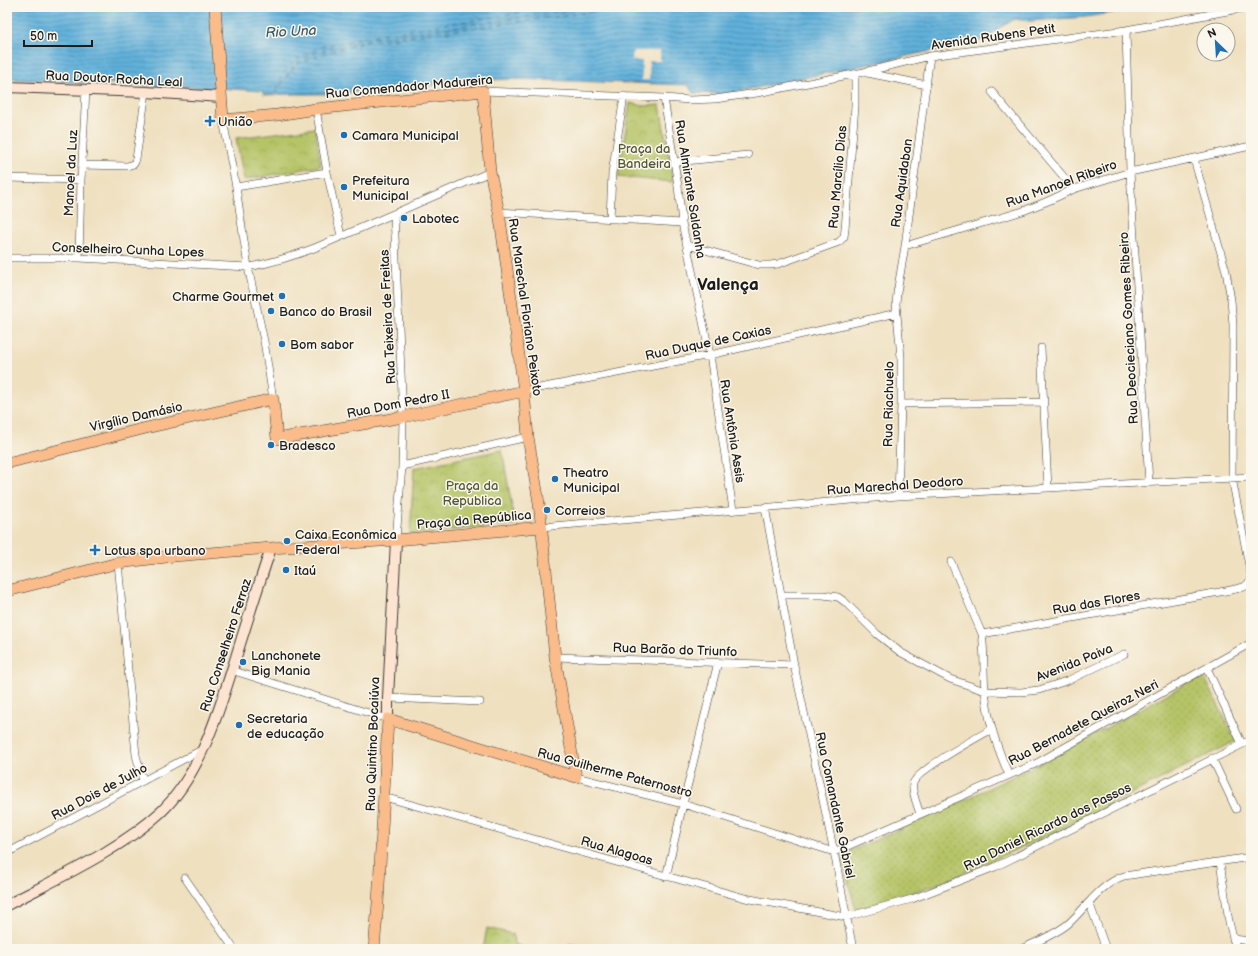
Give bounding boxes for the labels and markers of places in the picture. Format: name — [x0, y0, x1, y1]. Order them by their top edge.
place label: União — [218, 114, 253, 130]
marker: União — [205, 116, 215, 126]
place label: Camara Municipal — [352, 128, 459, 144]
marker: Camara Municipal — [339, 130, 349, 140]
place label: Prefeitura Municipal — [352, 173, 410, 204]
marker: Prefeitura Municipal — [339, 182, 349, 192]
place label: Labotec — [412, 211, 459, 227]
marker: Labotec — [399, 213, 409, 223]
place label: Charme Gourmet — [172, 289, 274, 305]
marker: Charme Gourmet — [277, 291, 287, 301]
place label: Banco do Brasil — [279, 304, 372, 320]
marker: Banco do Brasil — [266, 306, 276, 316]
place label: Bom sabor — [290, 337, 354, 353]
marker: Bom sabor — [277, 339, 287, 349]
place label: Bradesco — [279, 438, 336, 454]
marker: Bradesco — [266, 440, 276, 450]
place label: Theatro Municipal — [563, 465, 620, 496]
marker: Theatro Municipal — [550, 474, 560, 484]
place label: Correios — [555, 503, 606, 519]
marker: Correios — [542, 505, 552, 515]
place label: Caixa Econômica Federal — [295, 527, 397, 558]
marker: Caixa Econômica Federal — [282, 536, 292, 546]
place label: Lotus spa urbano — [104, 543, 206, 559]
marker: Lotus spa urbano — [89, 544, 101, 556]
place label: Itaú — [294, 563, 316, 579]
marker: Itaú — [281, 565, 291, 575]
place label: Lanchonete Big Mania — [251, 648, 321, 679]
marker: Lanchonete Big Mania — [238, 657, 248, 667]
place label: Secretaria de educação — [247, 711, 324, 742]
marker: Secretaria de educação — [234, 720, 244, 730]

